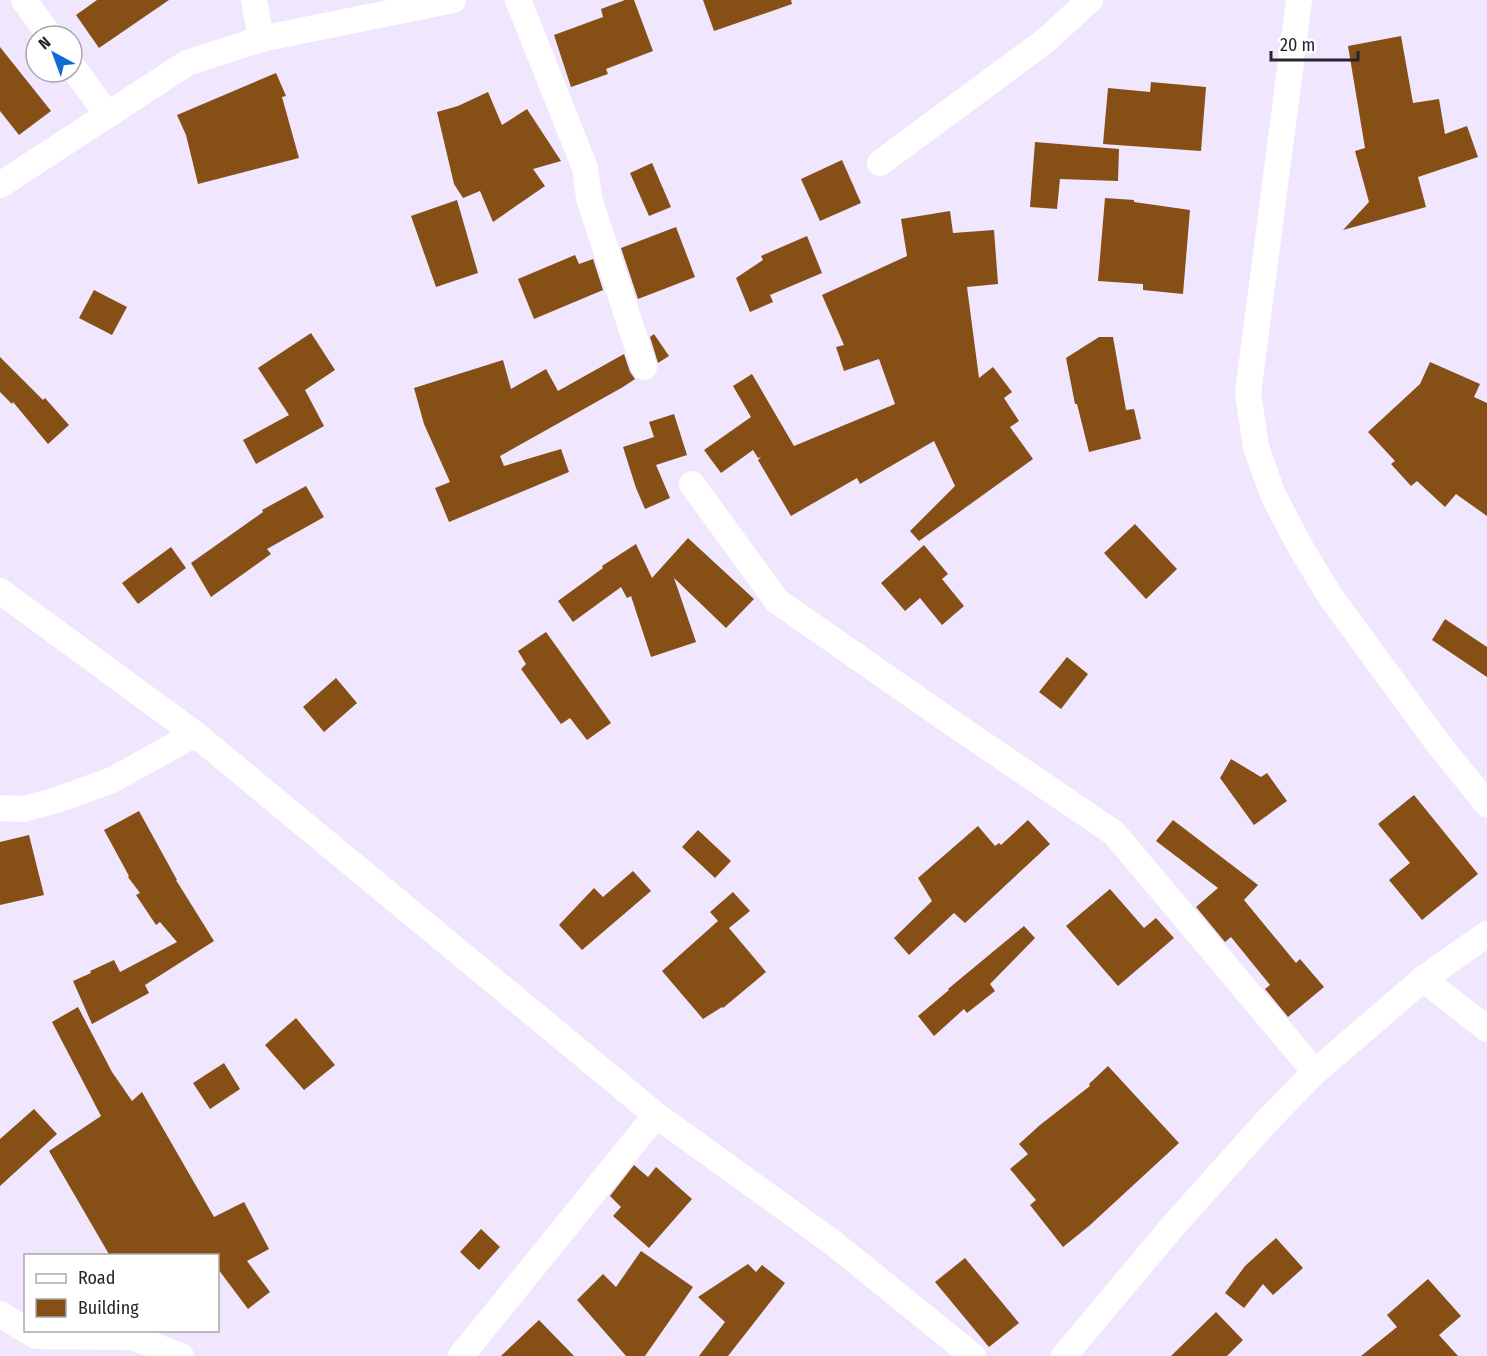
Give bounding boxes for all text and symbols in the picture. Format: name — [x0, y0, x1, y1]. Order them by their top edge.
north arrow — [24, 24, 84, 84]
scale bar — [1271, 24, 1358, 62]
text: N — [35, 33, 54, 53]
text: 20 m — [1280, 34, 1315, 56]
legend — [24, 1254, 219, 1332]
text: Road — [78, 1267, 115, 1289]
text: Building — [78, 1297, 139, 1319]

